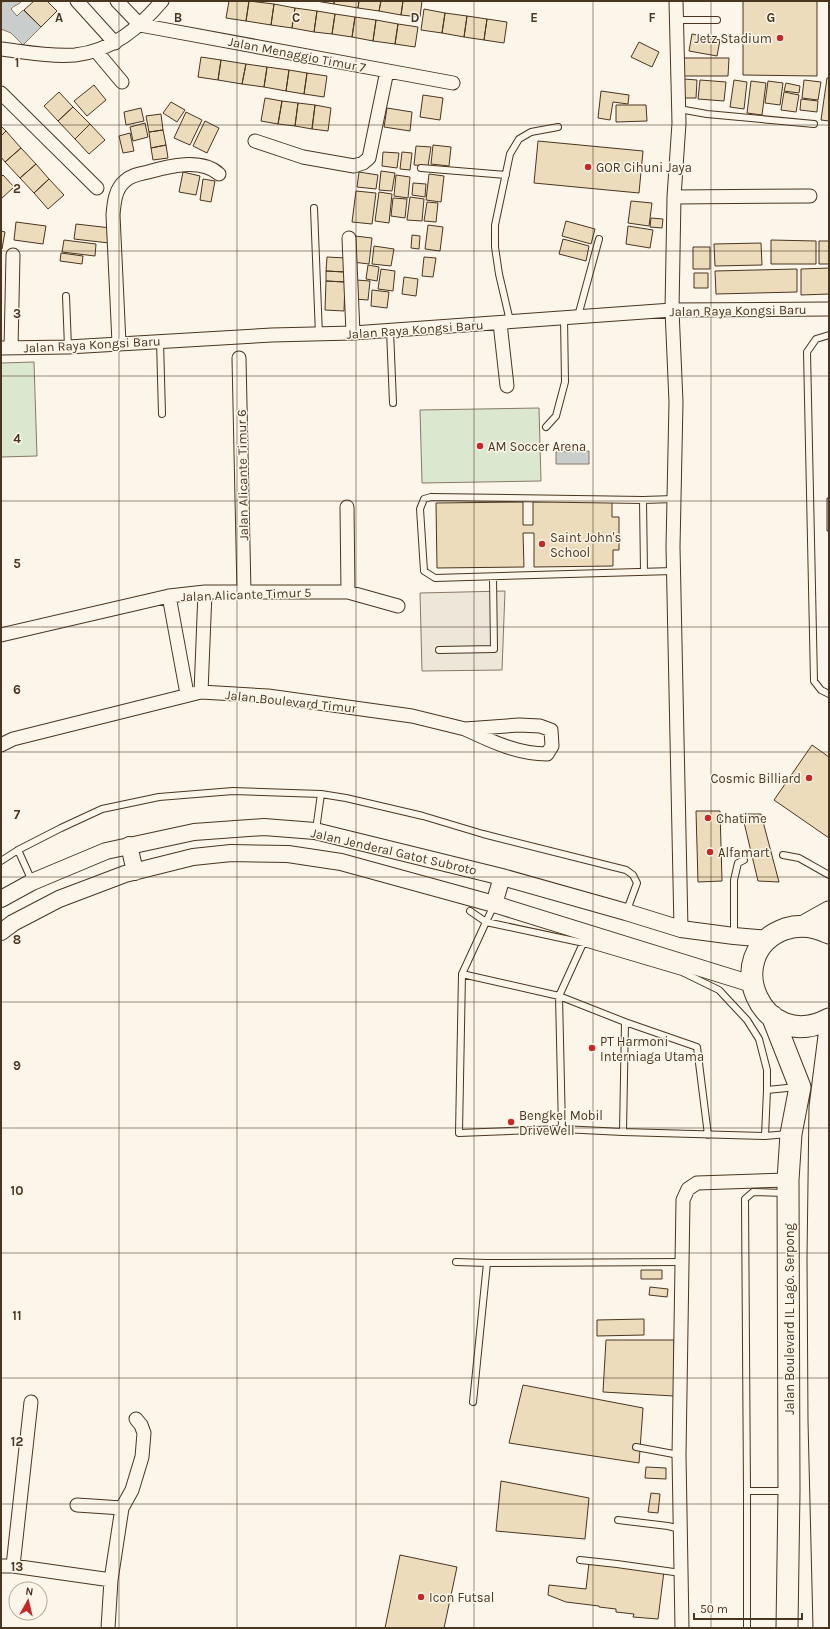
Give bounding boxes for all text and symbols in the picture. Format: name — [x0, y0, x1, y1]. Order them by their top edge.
text: A — [55, 10, 63, 25]
text: B — [174, 10, 182, 25]
text: C — [292, 10, 300, 25]
text: D — [411, 10, 420, 25]
text: E — [530, 10, 538, 25]
text: F — [648, 10, 656, 25]
text: G — [767, 10, 775, 25]
place label: Jetz Stadium — [694, 31, 772, 46]
marker: Jetz Stadium — [775, 33, 785, 43]
street label: Jalan Menaggio Timur 7 — [227, 34, 367, 75]
text: 1 — [15, 55, 19, 70]
place label: GOR Cihuni Jaya — [596, 160, 692, 175]
marker: GOR Cihuni Jaya — [583, 162, 593, 172]
text: 2 — [13, 181, 21, 196]
street label: Jalan Raya Kongsi Baru — [669, 302, 807, 319]
text: 3 — [13, 306, 21, 321]
street label: Jalan Raya Kongsi Baru — [346, 317, 484, 342]
street label: Jalan Raya Kongsi Baru — [23, 333, 161, 356]
street label: Jalan Alicante Timur 6 — [234, 409, 251, 541]
text: 4 — [13, 431, 21, 446]
place label: AM Soccer Arena — [488, 439, 586, 454]
marker: AM Soccer Arena — [475, 441, 485, 451]
place label: Saint John's School — [550, 530, 622, 560]
marker: Saint John's School — [537, 539, 547, 549]
text: 5 — [13, 556, 21, 571]
street label: Jalan Alicante Timur 5 — [180, 585, 312, 604]
text: 6 — [13, 682, 21, 697]
street label: Jalan Boulevard Timur — [225, 687, 358, 716]
place label: Cosmic Billiard — [711, 771, 801, 786]
marker: Cosmic Billiard — [804, 773, 814, 783]
text: 7 — [14, 807, 21, 822]
place label: Chatime — [716, 811, 767, 826]
marker: Chatime — [703, 813, 713, 823]
street label: Jalan Jenderal Gatot Subroto — [310, 825, 478, 878]
place label: Alfamart — [718, 845, 770, 860]
marker: Alfamart — [705, 847, 715, 857]
text: 8 — [13, 932, 21, 947]
place label: PT Harmoni Interniaga Utama — [600, 1034, 704, 1064]
marker: PT Harmoni Interniaga Utama — [587, 1043, 597, 1053]
text: 9 — [13, 1058, 21, 1073]
place label: Bengkel Mobil DriveWell — [519, 1108, 603, 1138]
marker: Bengkel Mobil DriveWell — [506, 1117, 516, 1127]
text: 10 — [11, 1183, 23, 1198]
street label: Jalan Boulevard IL Lago. Serpong — [782, 1222, 797, 1415]
text: 11 — [12, 1308, 22, 1323]
text: 12 — [11, 1434, 23, 1449]
text: 13 — [11, 1559, 23, 1574]
north arrow — [8, 1581, 48, 1621]
text: N — [25, 1585, 34, 1599]
place label: Icon Futsal — [429, 1590, 494, 1605]
marker: Icon Futsal — [416, 1592, 426, 1602]
scale bar — [694, 1595, 802, 1621]
text: 50 m — [700, 1602, 728, 1616]

